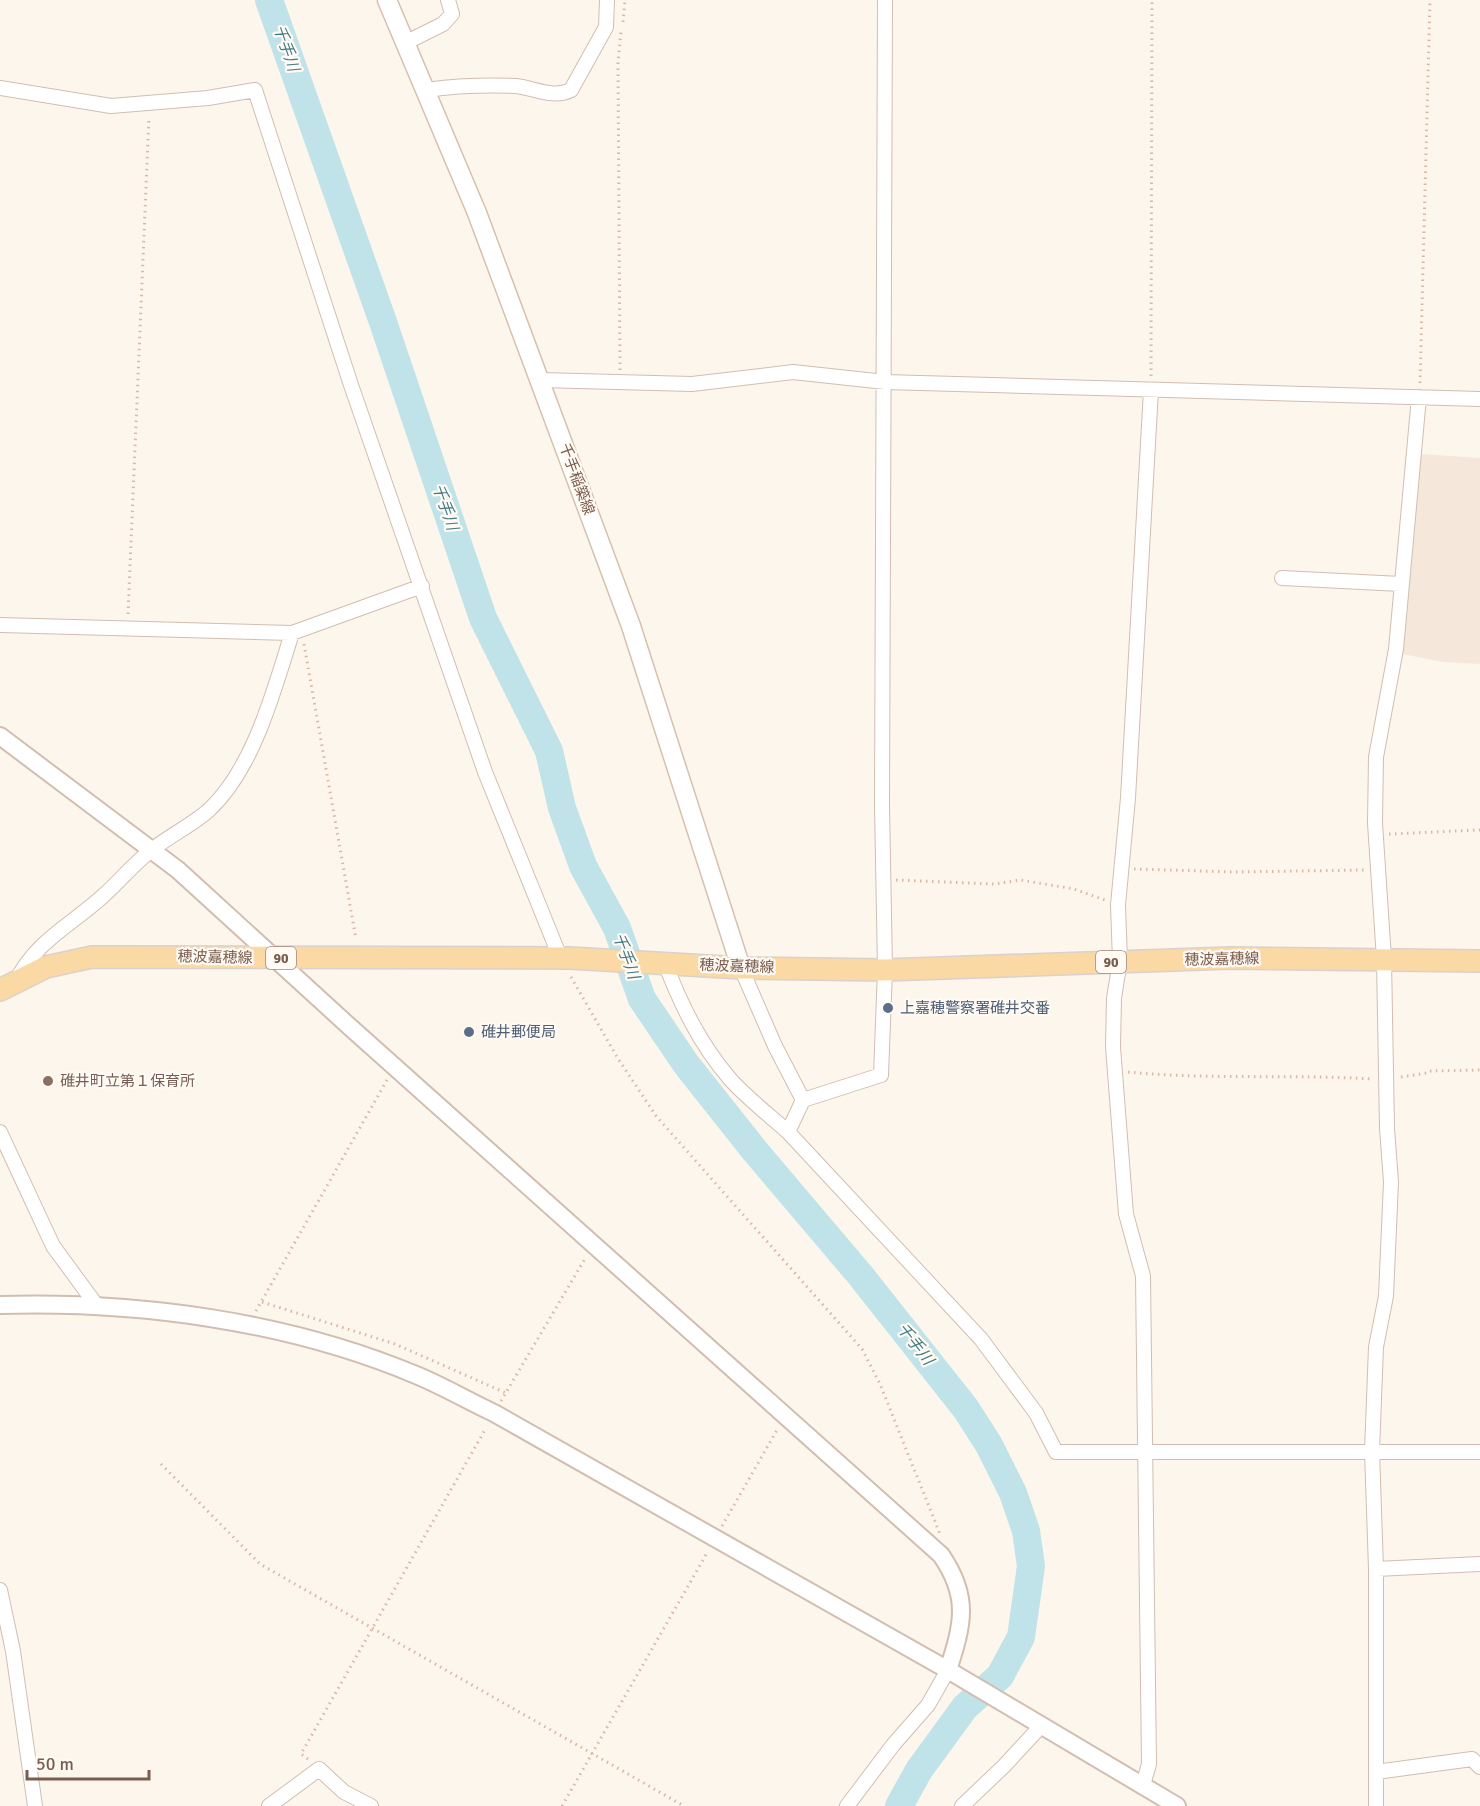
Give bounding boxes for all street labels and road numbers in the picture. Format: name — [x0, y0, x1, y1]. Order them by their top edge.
street label: 千手稲築線 — [556, 441, 598, 517]
street label: 穂波嘉穂線 — [177, 947, 253, 967]
road number: 90 — [266, 947, 296, 969]
street label: 穂波嘉穂線 — [1184, 949, 1260, 969]
road number: 90 — [1096, 951, 1126, 973]
street label: 穂波嘉穂線 — [699, 956, 775, 976]

